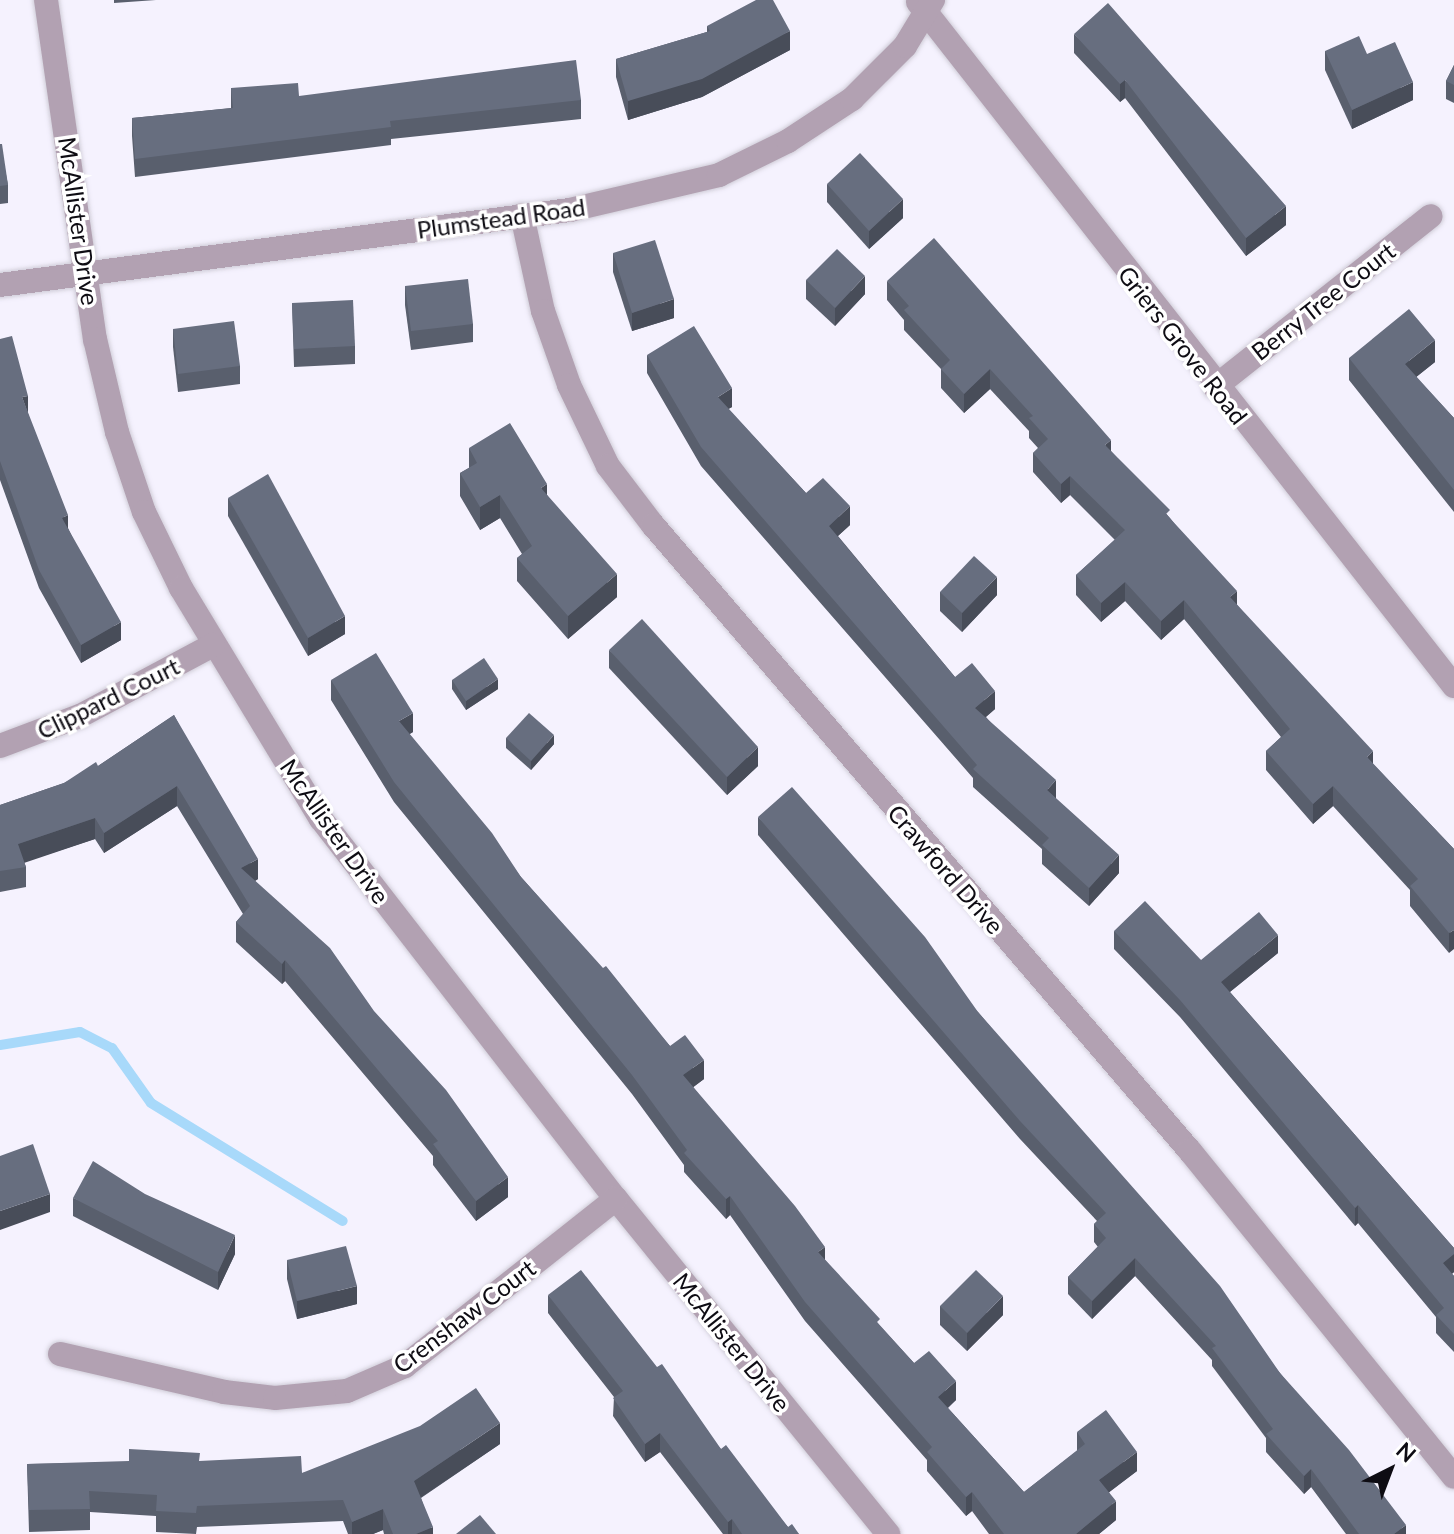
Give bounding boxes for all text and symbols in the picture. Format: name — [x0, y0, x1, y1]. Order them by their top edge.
street label: McAllister Drive — [53, 135, 105, 307]
street label: Plumstead Road — [415, 192, 587, 244]
street label: Berry Tree Court — [1245, 236, 1401, 366]
street label: Griers Grove Road — [1112, 260, 1254, 430]
street label: Clippard Court — [32, 651, 184, 745]
street label: McAllister Drive — [274, 753, 396, 909]
street label: Crawford Drive — [882, 798, 1010, 940]
street label: Crenshaw Court — [387, 1253, 541, 1379]
street label: McAllister Drive — [667, 1267, 797, 1417]
north arrow — [1350, 1430, 1430, 1510]
text: N — [1391, 1436, 1422, 1467]

